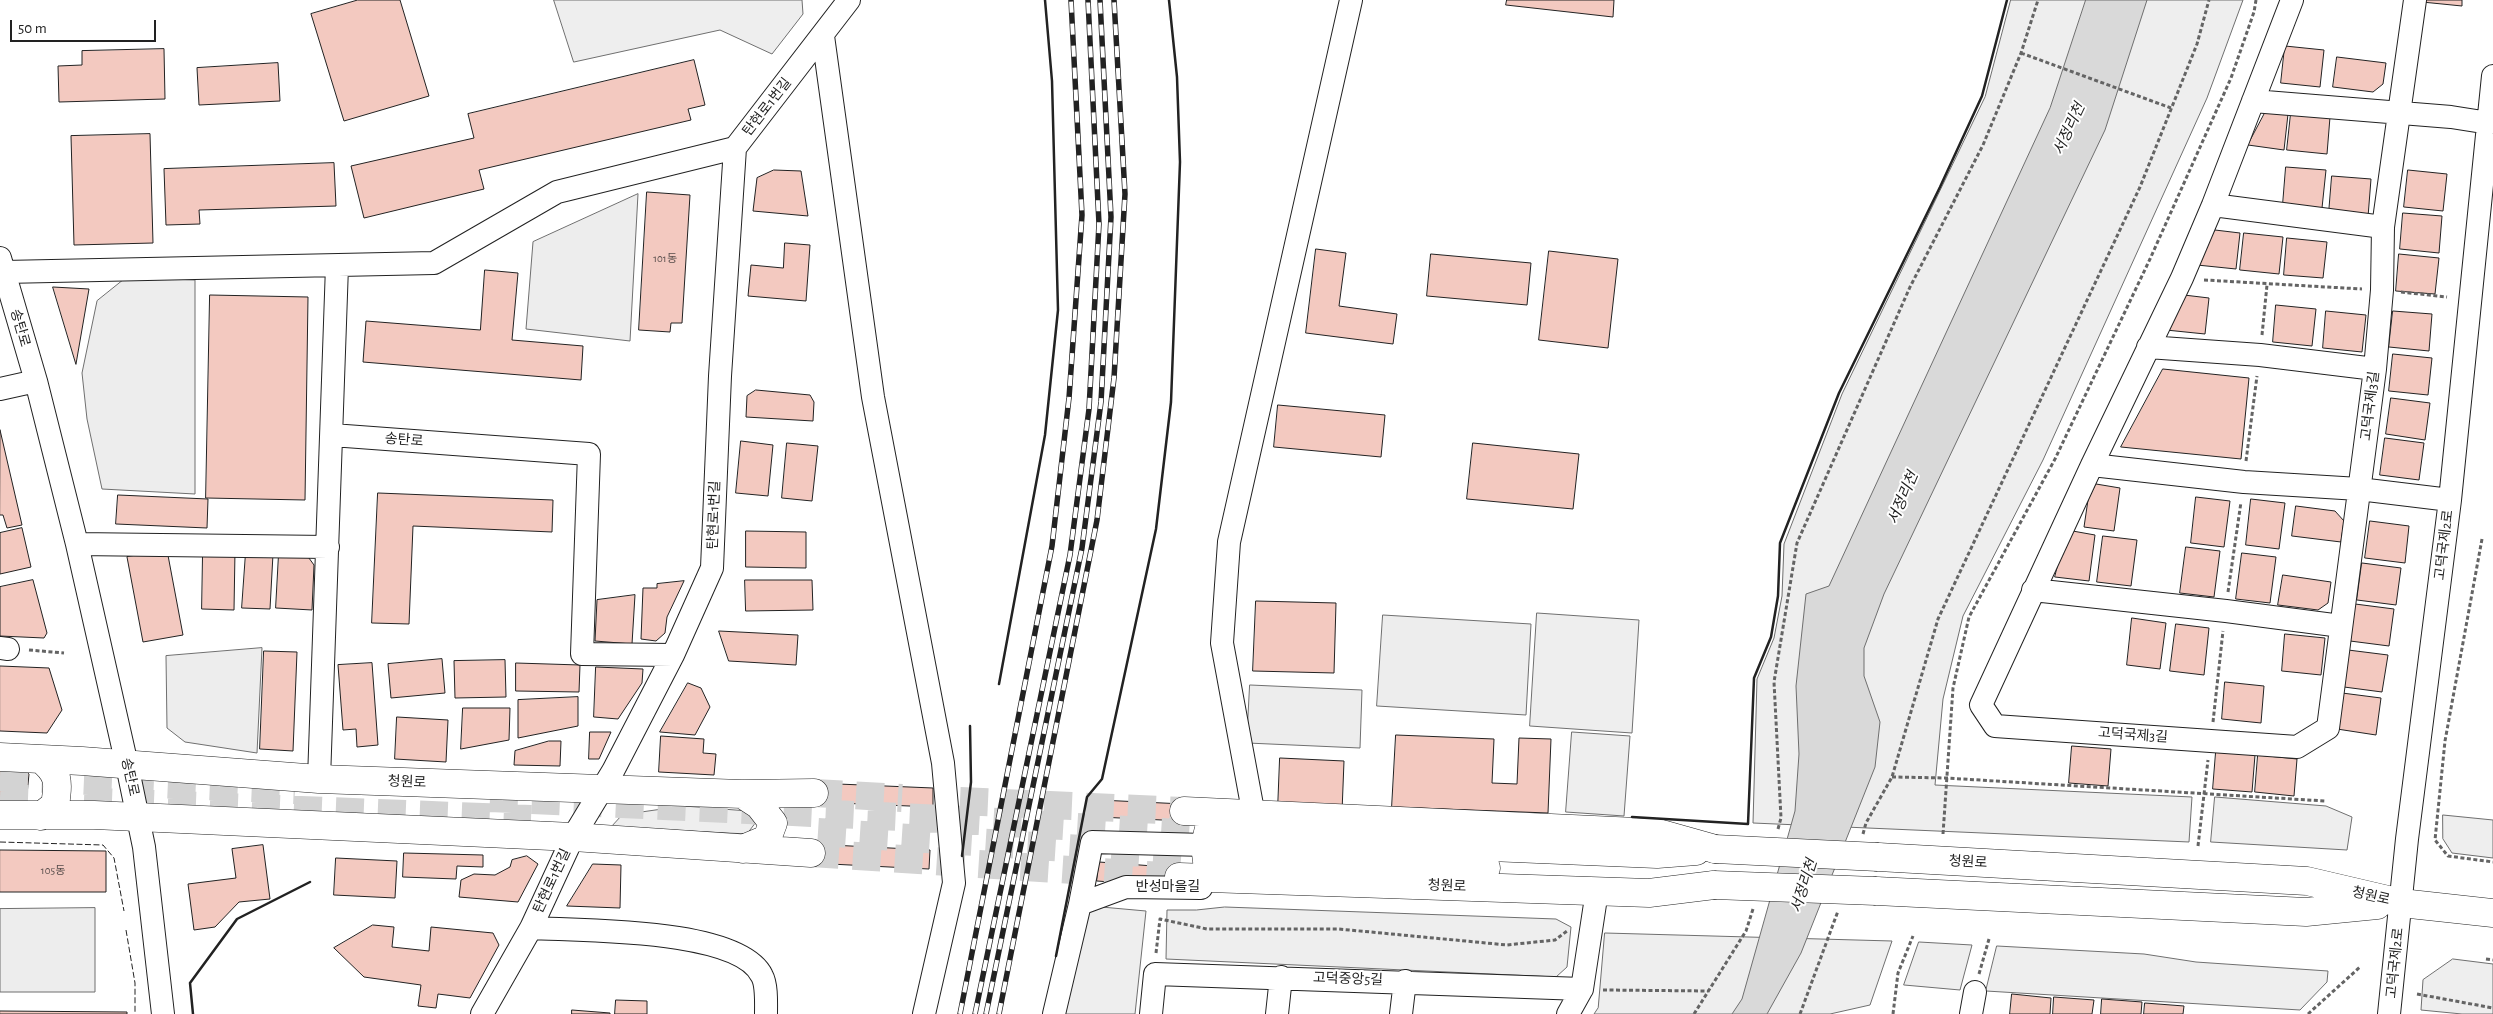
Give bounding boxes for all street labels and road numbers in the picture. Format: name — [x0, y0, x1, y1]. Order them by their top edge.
street label: 탄현로1번길 — [739, 75, 795, 139]
street label: 송탄로 — [7, 307, 33, 349]
street label: 고덕국제3길 — [2357, 370, 2383, 442]
street label: 송탄로 — [384, 430, 424, 450]
street label: 탄현로1번길 — [704, 480, 724, 550]
street label: 고덕국제2로 — [2431, 509, 2457, 581]
street label: 고덕국제3길 — [2097, 724, 2169, 746]
street label: 송탄로 — [118, 756, 142, 798]
street label: 청원로 — [387, 773, 427, 791]
street label: 탄현로1번길 — [530, 846, 574, 916]
street label: 청원로 — [1948, 853, 1988, 871]
street label: 청원로 — [1427, 877, 1467, 895]
street label: 반성마을길 — [1136, 879, 1200, 895]
street label: 청원로 — [2350, 883, 2392, 909]
street label: 고덕국제2로 — [2383, 927, 2407, 999]
street label: 고덕중앙5길 — [1313, 969, 1383, 989]

